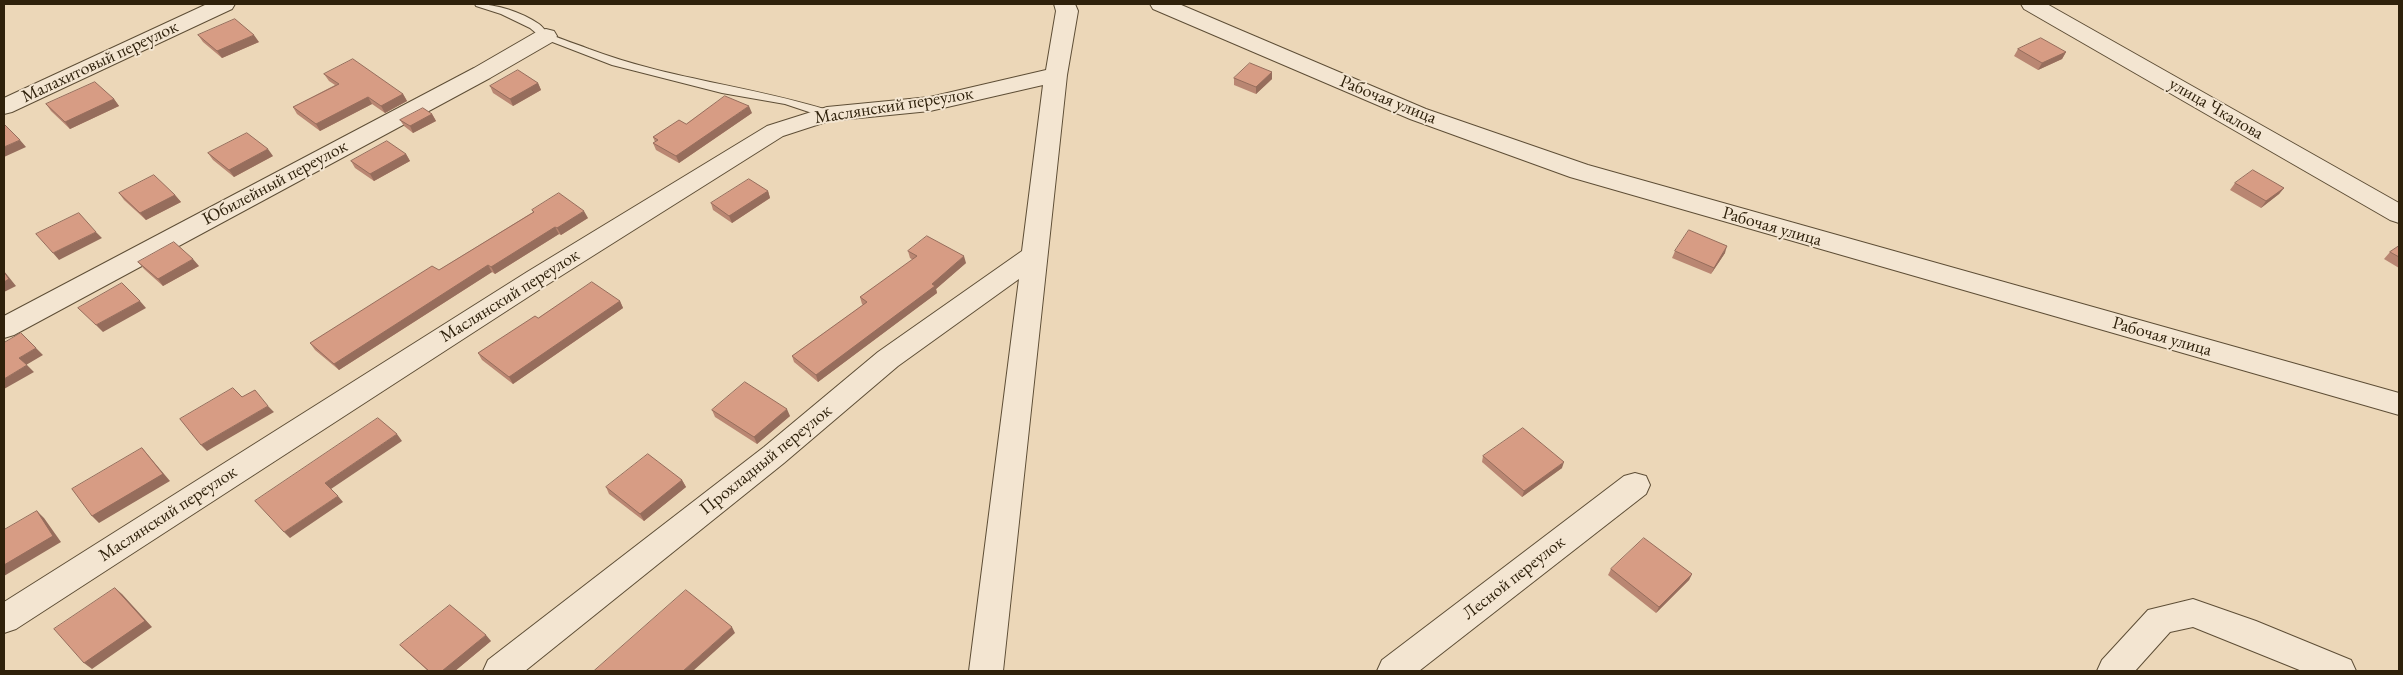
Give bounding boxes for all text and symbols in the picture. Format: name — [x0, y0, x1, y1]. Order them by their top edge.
street label: Малахитовый переулок — [18, 16, 182, 108]
street label: Рабочая улица — [1337, 71, 1439, 129]
street label: улица Чкалова — [2165, 73, 2267, 145]
street label: Маслянский переулок — [813, 83, 975, 129]
street label: Юбилейный переулок — [199, 136, 351, 230]
street label: Рабочая улица — [1720, 203, 1824, 251]
street label: Маслянский переулок — [436, 244, 584, 348]
street label: Рабочая улица — [2110, 313, 2214, 361]
street label: Прохладный переулок — [696, 400, 836, 520]
street label: Маслянский переулок — [95, 461, 241, 567]
street label: Лесной переулок — [1458, 531, 1570, 625]

